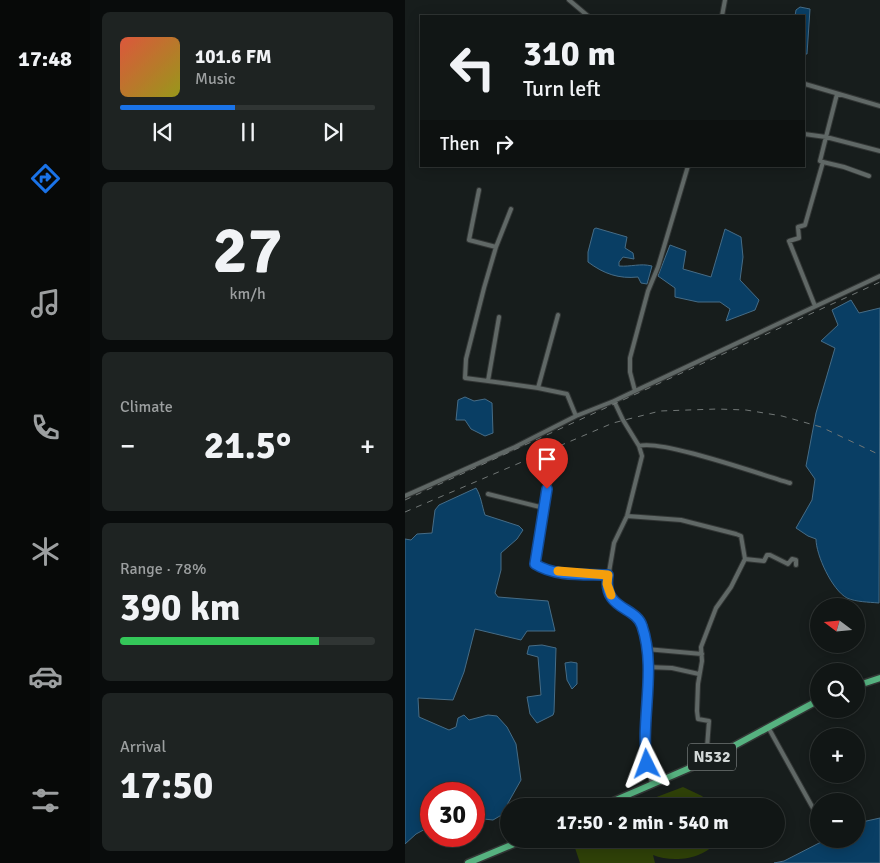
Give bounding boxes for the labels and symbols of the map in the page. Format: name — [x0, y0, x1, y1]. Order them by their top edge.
pin — [526, 438, 568, 489]
north arrow — [810, 598, 865, 652]
position arrow — [620, 737, 672, 789]
road number: N532 — [688, 744, 736, 770]
speed limit sign: 30 — [420, 782, 485, 847]

